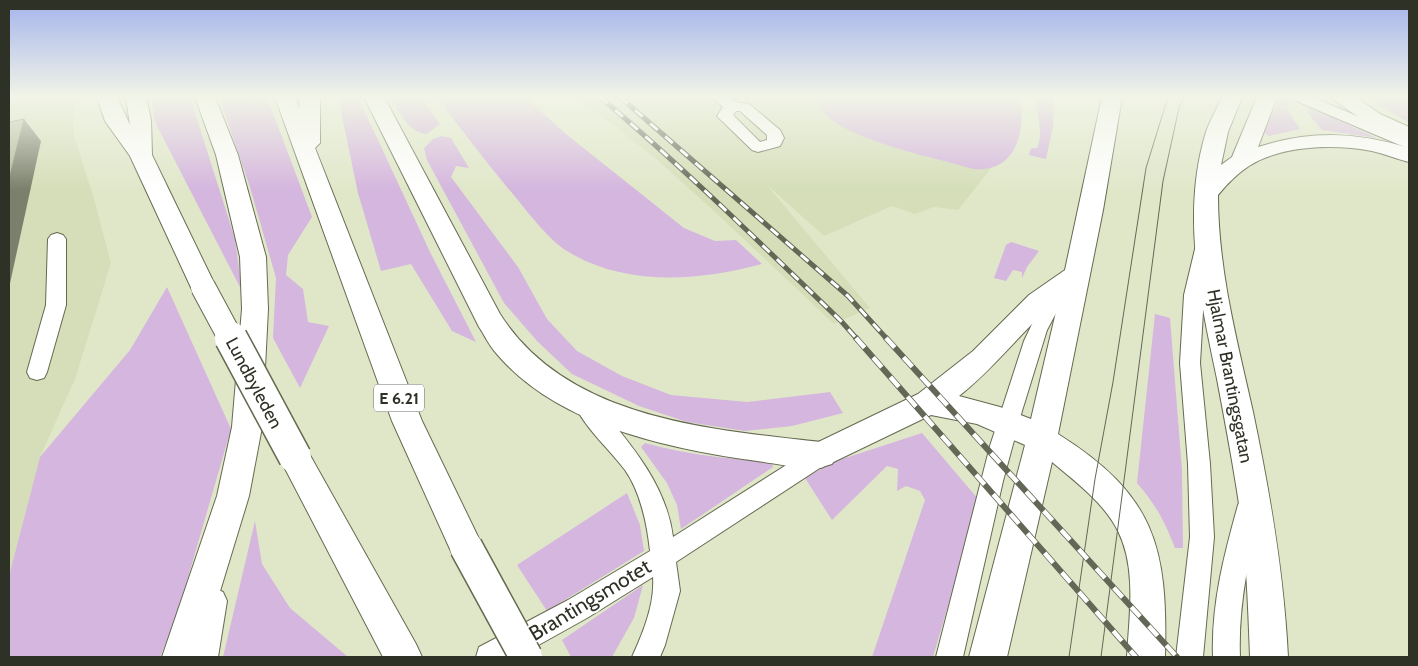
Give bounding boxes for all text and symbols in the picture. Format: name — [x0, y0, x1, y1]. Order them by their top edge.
street label: Hjalmar Brantingsgatan — [1202, 287, 1258, 465]
street label: Lundbyleden — [221, 334, 287, 432]
road number: E 6.21 — [374, 384, 424, 412]
street label: Brantingsmotet — [524, 553, 655, 646]

